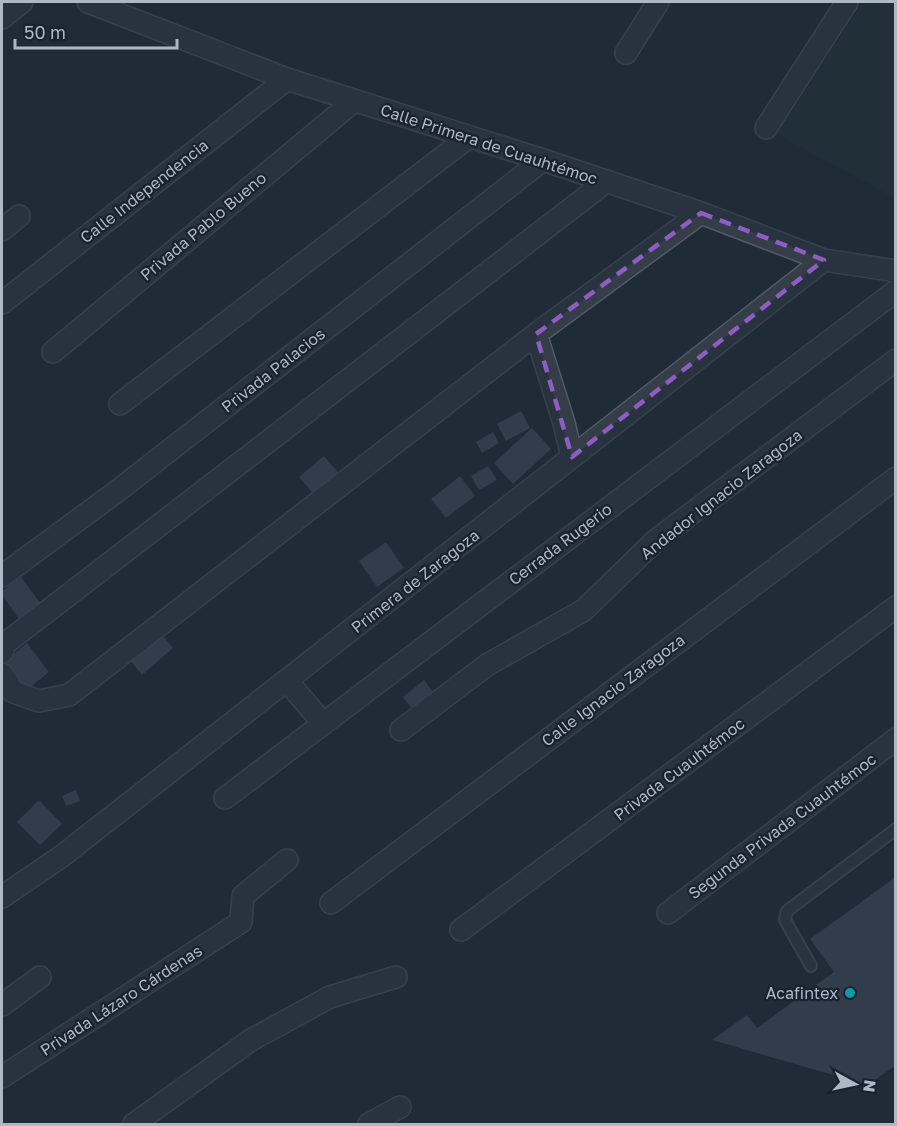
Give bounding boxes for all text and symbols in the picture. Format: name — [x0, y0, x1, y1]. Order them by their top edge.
scale bar — [15, 12, 177, 50]
text: 50 m — [24, 21, 66, 43]
street label: Calle Primera de Cuauhtémoc — [378, 99, 600, 189]
street label: Calle Independencia — [76, 135, 212, 247]
street label: Privada Pablo Bueno — [136, 167, 270, 285]
street label: Privada Palacios — [217, 323, 329, 417]
street label: Andador Ignacio Zaragoza — [636, 425, 806, 563]
street label: Cerrada Rugerio — [505, 499, 615, 589]
street label: Primera de Zaragoza — [347, 525, 483, 637]
street label: Calle Ignacio Zaragoza — [537, 630, 689, 750]
street label: Privada Cuauhtémoc — [610, 713, 749, 825]
street label: Segunda Privada Cuauhtémoc — [684, 749, 880, 903]
street label: Privada Lázaro Cárdenas — [36, 940, 206, 1060]
place label: Acafintex — [766, 983, 838, 1003]
marker: Acafintex — [843, 986, 857, 1000]
north arrow — [825, 1054, 885, 1114]
text: N — [859, 1079, 881, 1094]

